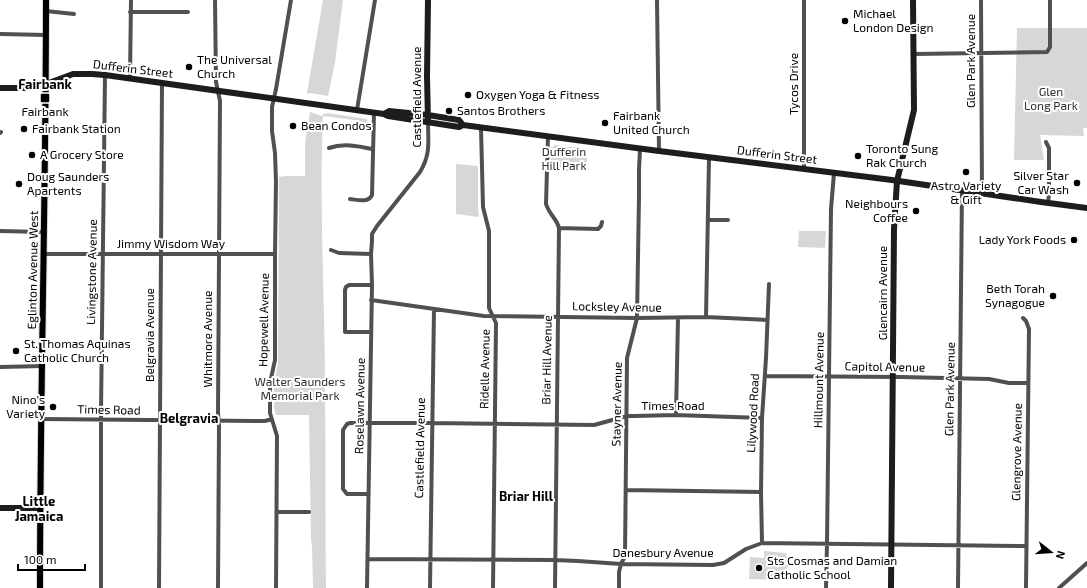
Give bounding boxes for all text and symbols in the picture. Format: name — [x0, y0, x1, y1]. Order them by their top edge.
place label: Michael London Design — [853, 6, 933, 34]
street label: Glen Park Avenue — [963, 14, 977, 108]
marker: Michael London Design — [840, 16, 850, 26]
street label: Castlefield Avenue — [409, 47, 423, 147]
place label: The Universal Church — [197, 52, 272, 80]
street label: Tycos Drive — [786, 53, 800, 115]
street label: Dufferin Street — [92, 56, 174, 80]
marker: The Universal Church — [184, 62, 194, 72]
district label: Fairbank — [18, 76, 73, 92]
park label: Glen Long Park — [1024, 84, 1078, 112]
place label: Oxygen Yoga & Fitness — [476, 87, 599, 101]
marker: Oxygen Yoga & Fitness — [463, 90, 473, 100]
marker: Fairbank — [39, 92, 51, 104]
place label: Santos Brothers — [457, 103, 545, 117]
place label: Fairbank — [21, 104, 69, 118]
marker: Santos Brothers — [444, 106, 454, 116]
place label: Fairbank United Church — [613, 108, 690, 136]
place label: Bean Condos — [301, 118, 372, 132]
marker: Fairbank United Church — [600, 118, 610, 128]
place label: Fairbank Station — [32, 121, 121, 135]
marker: Bean Condos — [288, 121, 298, 131]
marker: Fairbank Station — [19, 124, 29, 134]
place label: Toronto Sung Rak Church — [866, 141, 938, 169]
street label: Dufferin Street — [736, 142, 818, 166]
park label: Dufferin Hill Park — [541, 144, 587, 172]
place label: A Grocery Store — [40, 147, 124, 161]
marker: A Grocery Store — [27, 150, 37, 160]
marker: Toronto Sung Rak Church — [853, 151, 863, 161]
marker: Astro Variety & Gift — [961, 167, 971, 177]
place label: Silver Star Car Wash — [1013, 168, 1069, 196]
place label: Doug Saunders Apartents — [27, 169, 109, 197]
place label: Astro Variety & Gift — [931, 178, 1002, 206]
marker: Silver Star Car Wash — [1072, 178, 1082, 188]
marker: Doug Saunders Apartents — [14, 179, 24, 189]
place label: Neighbours Coffee — [845, 196, 908, 224]
marker: Neighbours Coffee — [911, 206, 921, 216]
street label: Eglinton Avenue West — [24, 210, 40, 329]
street label: Livingstone Avenue — [83, 219, 99, 325]
place label: Lady York Foods — [979, 232, 1066, 246]
marker: Lady York Foods — [1069, 235, 1079, 245]
street label: Jimmy Wisdom Way — [117, 236, 226, 250]
street label: Glencairn Avenue — [875, 246, 889, 340]
street label: Hopewell Avenue — [255, 273, 271, 367]
place label: Beth Torah Synagogue — [985, 281, 1045, 309]
street label: Belgravia Avenue — [142, 288, 156, 382]
street label: Whitmore Avenue — [200, 291, 214, 387]
marker: Beth Torah Synagogue — [1048, 291, 1058, 301]
street label: Locksley Avenue — [572, 298, 662, 314]
street label: Briar Hill Avenue — [538, 315, 554, 405]
street label: Ridelle Avenue — [476, 329, 492, 409]
street label: Hillmount Avenue — [810, 332, 826, 428]
place label: St. Thomas Aquinas Catholic Church — [24, 336, 131, 364]
street label: Glen Park Avenue — [941, 342, 957, 436]
marker: St. Thomas Aquinas Catholic Church — [11, 346, 21, 356]
street label: Roselawn Avenue — [351, 358, 367, 454]
street label: Capitol Avenue — [845, 358, 925, 374]
street label: Stayner Avenue — [608, 361, 624, 446]
street label: Lilywood Road — [743, 373, 761, 453]
park label: Walter Saunders Memorial Park — [255, 374, 345, 402]
place label: Nino's Variety — [6, 392, 46, 420]
street label: Castlefield Avenue — [411, 397, 427, 499]
street label: Times Road — [641, 398, 705, 412]
street label: Times Road — [77, 401, 141, 417]
marker: Nino's Variety — [48, 402, 58, 412]
street label: Glengrove Avenue — [1008, 403, 1024, 501]
district label: Belgravia — [160, 410, 218, 426]
district label: Briar Hill — [499, 488, 554, 504]
district label: Little Jamaica — [15, 493, 63, 524]
north arrow — [1031, 532, 1071, 572]
street label: Danesbury Avenue — [612, 545, 714, 559]
scale bar — [18, 546, 85, 572]
text: N — [1054, 549, 1068, 561]
text: 100 m — [24, 552, 56, 566]
place label: Sts Cosmas and Damian Catholic School — [767, 553, 897, 581]
marker: Sts Cosmas and Damian Catholic School — [754, 563, 764, 573]

